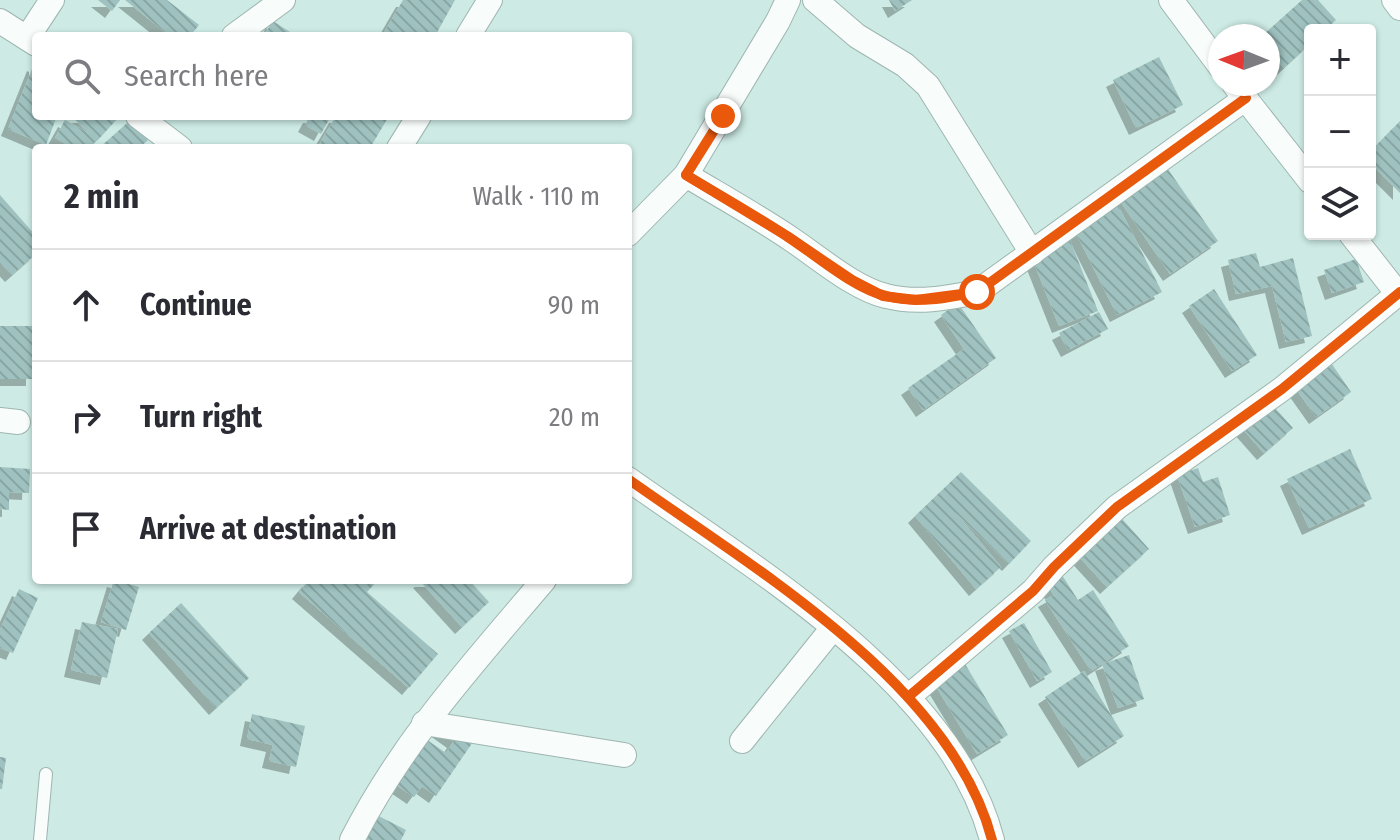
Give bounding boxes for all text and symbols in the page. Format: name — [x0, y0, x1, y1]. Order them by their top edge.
north arrow — [1208, 24, 1280, 96]
map controls — [1304, 24, 1376, 240]
button: + — [1304, 24, 1376, 96]
search box — [32, 32, 632, 120]
icon: search — [60, 54, 104, 98]
text: Search here — [124, 58, 269, 94]
button: − — [1304, 96, 1376, 168]
route end — [705, 98, 741, 134]
button: layers — [1304, 168, 1376, 240]
text: 2 min — [64, 176, 139, 217]
text: Walk · 110 m — [473, 181, 600, 212]
route start — [959, 274, 995, 310]
icon: ahead — [64, 283, 108, 327]
text: Continue — [140, 287, 252, 323]
text: 90 m — [548, 290, 600, 321]
icon: right — [64, 395, 108, 439]
text: Turn right — [140, 399, 262, 435]
text: 20 m — [549, 402, 600, 433]
icon: arrive — [64, 507, 108, 551]
text: Arrive at destination — [140, 511, 397, 547]

